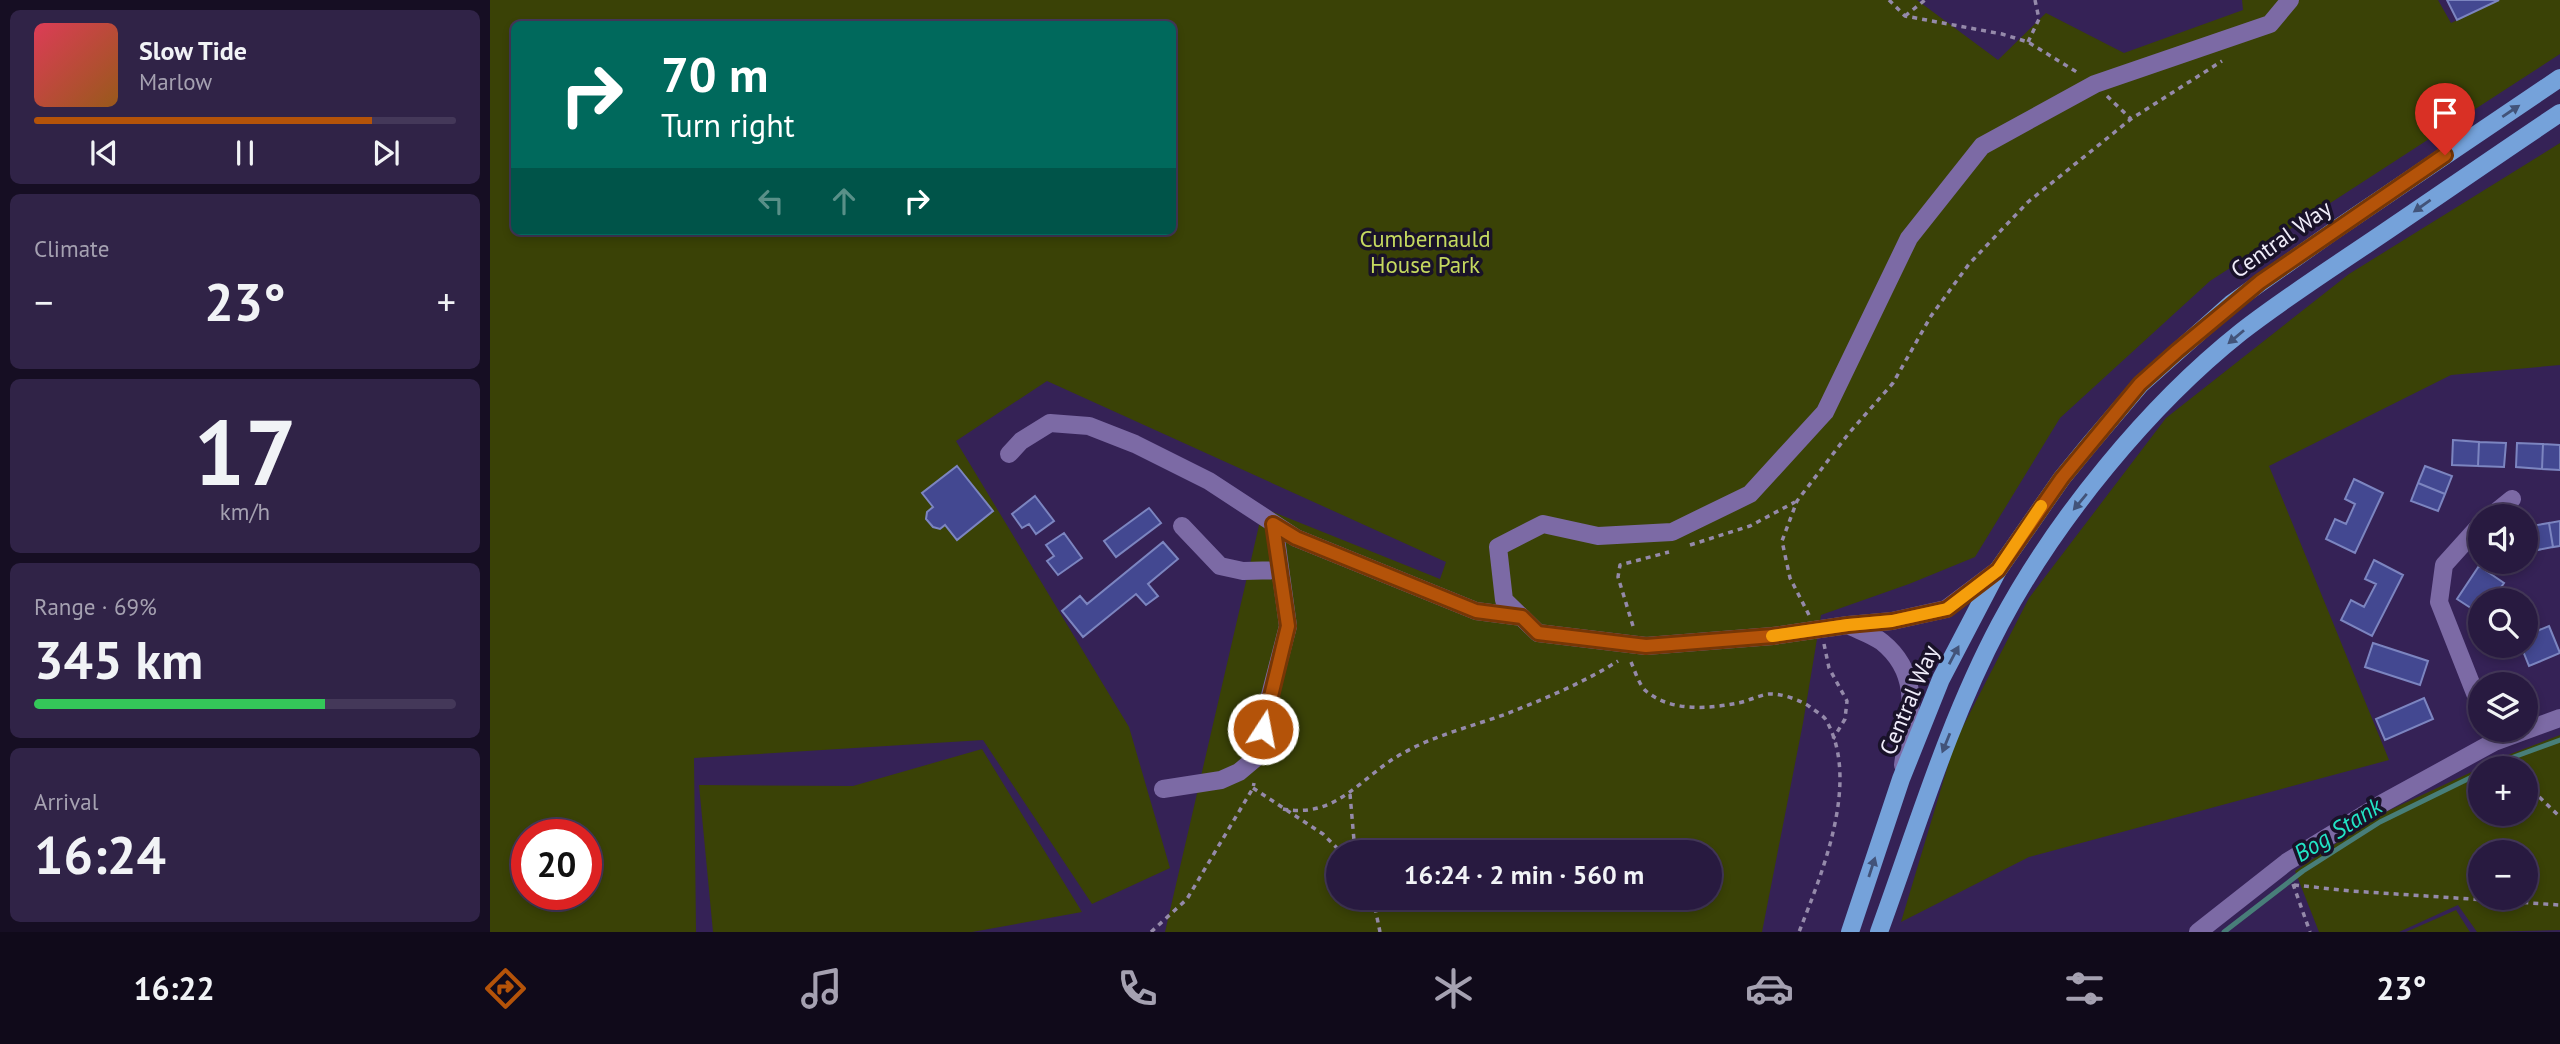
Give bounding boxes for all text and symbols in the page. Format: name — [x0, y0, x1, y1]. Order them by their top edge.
text: Slow Tide — [139, 34, 247, 67]
text: 70 m — [661, 42, 768, 106]
icon: right — [546, 49, 637, 140]
text: Marlow — [139, 67, 212, 96]
pin — [2415, 83, 2475, 155]
icon: arrive — [2426, 94, 2464, 132]
text: Turn right — [661, 104, 795, 146]
one-way arrow — [2501, 105, 2520, 118]
icon: previous — [85, 134, 123, 172]
icon: pause — [226, 134, 264, 172]
icon: next — [367, 134, 405, 172]
icon: left — [752, 182, 790, 220]
icon: ahead — [825, 182, 863, 220]
icon: right — [898, 182, 936, 220]
street label: Central Way — [2225, 193, 2337, 284]
one-way arrow — [2413, 199, 2431, 213]
park label: Cumbernauld House Park — [1359, 224, 1491, 279]
text: Climate — [34, 234, 109, 263]
text: 23° — [204, 268, 286, 335]
text: − — [34, 277, 53, 326]
text: + — [437, 277, 456, 326]
one-way arrow — [2227, 329, 2245, 345]
text: 17 — [193, 392, 297, 510]
one-way arrow — [2073, 493, 2088, 510]
text: km/h — [220, 497, 270, 526]
map controls — [2468, 504, 2538, 910]
button: sound — [2468, 504, 2538, 574]
button: search — [2468, 588, 2538, 658]
text: Range · 69% — [34, 592, 157, 621]
text: 345 km — [34, 626, 203, 693]
street label: Central Way — [1872, 640, 1945, 759]
one-way arrow — [1947, 645, 1959, 665]
button: layers — [2468, 672, 2538, 742]
position arrow — [1226, 692, 1300, 766]
one-way arrow — [1941, 732, 1952, 753]
button: + — [2468, 756, 2538, 826]
text: Arrival — [34, 787, 98, 816]
water label: Bog Stank — [2288, 790, 2389, 869]
speed limit sign: 20 — [511, 819, 602, 910]
text: 16:24 — [34, 821, 166, 888]
button: − — [2468, 840, 2538, 910]
one-way arrow — [1867, 857, 1878, 878]
text: 16:24 · 2 min · 560 m — [1404, 858, 1644, 891]
icon: directions — [481, 964, 530, 1013]
icon: music — [797, 964, 846, 1013]
icon: phone — [1113, 964, 1162, 1013]
icon: climate — [1429, 964, 1478, 1013]
icon: car — [1745, 964, 1794, 1013]
icon: filters — [2060, 964, 2109, 1013]
text: 16:22 — [133, 967, 215, 1009]
text: 23° — [2376, 967, 2427, 1009]

